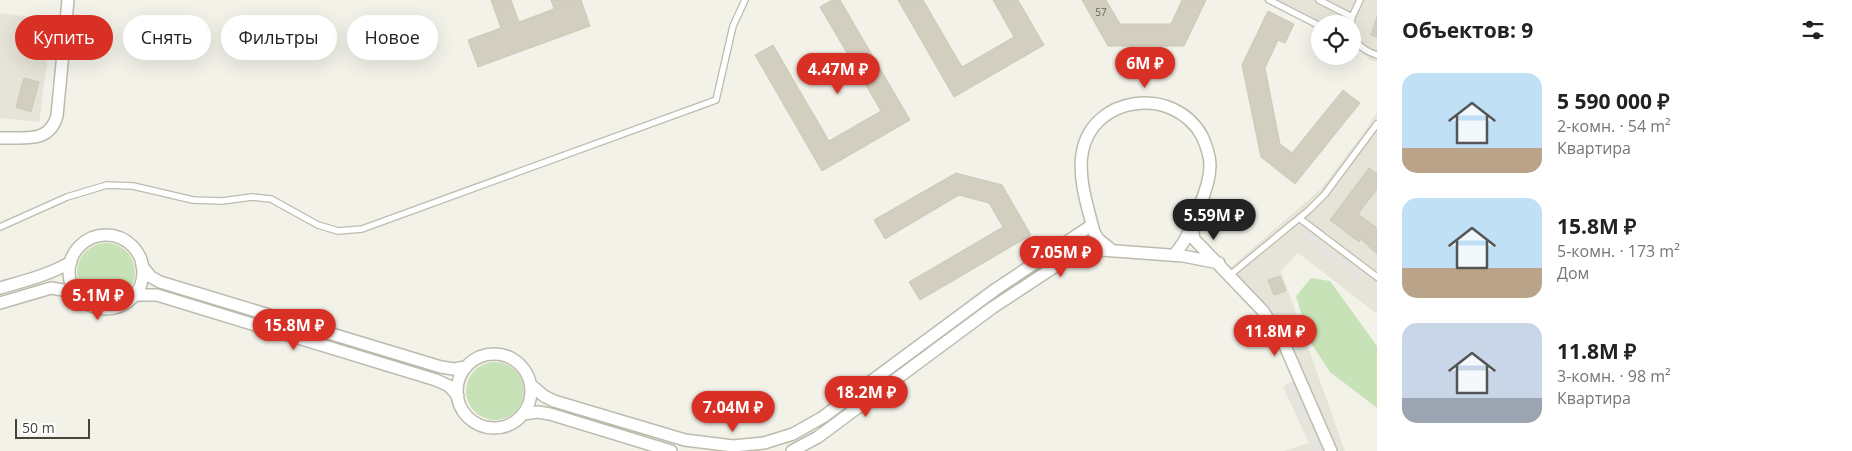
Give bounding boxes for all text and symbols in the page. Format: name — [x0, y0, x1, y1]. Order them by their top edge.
house number: 57 — [1095, 5, 1107, 19]
chip: Купить — [15, 15, 113, 60]
chip: Снять — [123, 15, 211, 60]
chip: Фильтры — [221, 15, 337, 60]
chip: Новое — [347, 15, 438, 60]
map controls — [1311, 15, 1361, 65]
button: locate — [1311, 15, 1361, 65]
text: Объектов: 9 — [1402, 16, 1533, 44]
icon: filters — [1799, 16, 1827, 44]
pin: 6M ₽ — [1115, 46, 1175, 89]
pin: 4.47M ₽ — [792, 52, 884, 95]
text: 6M ₽ — [1126, 52, 1164, 74]
text: 4.47M ₽ — [808, 58, 868, 80]
text: 5 590 000 ₽ — [1557, 87, 1670, 115]
icon: home — [1442, 93, 1502, 153]
text: 2-комн. · 54 m² — [1557, 115, 1671, 137]
text: Квартира — [1557, 137, 1631, 159]
pin: 5.59M ₽ — [1168, 198, 1260, 241]
text: 5.59M ₽ — [1184, 204, 1244, 226]
text: 15.8M ₽ — [1557, 212, 1637, 240]
icon: home — [1442, 218, 1502, 278]
pin: 7.05M ₽ — [1015, 236, 1107, 278]
text: 5-комн. · 173 m² — [1557, 240, 1680, 262]
text: 7.05M ₽ — [1031, 241, 1091, 263]
text: Дом — [1557, 262, 1589, 284]
pin: 5.1M ₽ — [57, 278, 139, 321]
text: 5.1M ₽ — [72, 284, 124, 306]
pin: 15.8M ₽ — [248, 308, 340, 351]
text: 15.8M ₽ — [264, 314, 324, 336]
pin: 11.8M ₽ — [1229, 314, 1321, 357]
text: 11.8M ₽ — [1245, 320, 1305, 342]
text: 11.8M ₽ — [1557, 337, 1637, 365]
icon: home — [1442, 343, 1502, 403]
text: 3-комн. · 98 m² — [1557, 365, 1671, 387]
pin: 18.2M ₽ — [820, 376, 912, 418]
text: 18.2M ₽ — [836, 381, 896, 403]
text: Квартира — [1557, 387, 1631, 409]
pin: 7.04M ₽ — [687, 390, 779, 433]
text: 7.04M ₽ — [703, 396, 763, 418]
scale bar — [15, 416, 90, 439]
text: 50 m — [22, 418, 55, 437]

